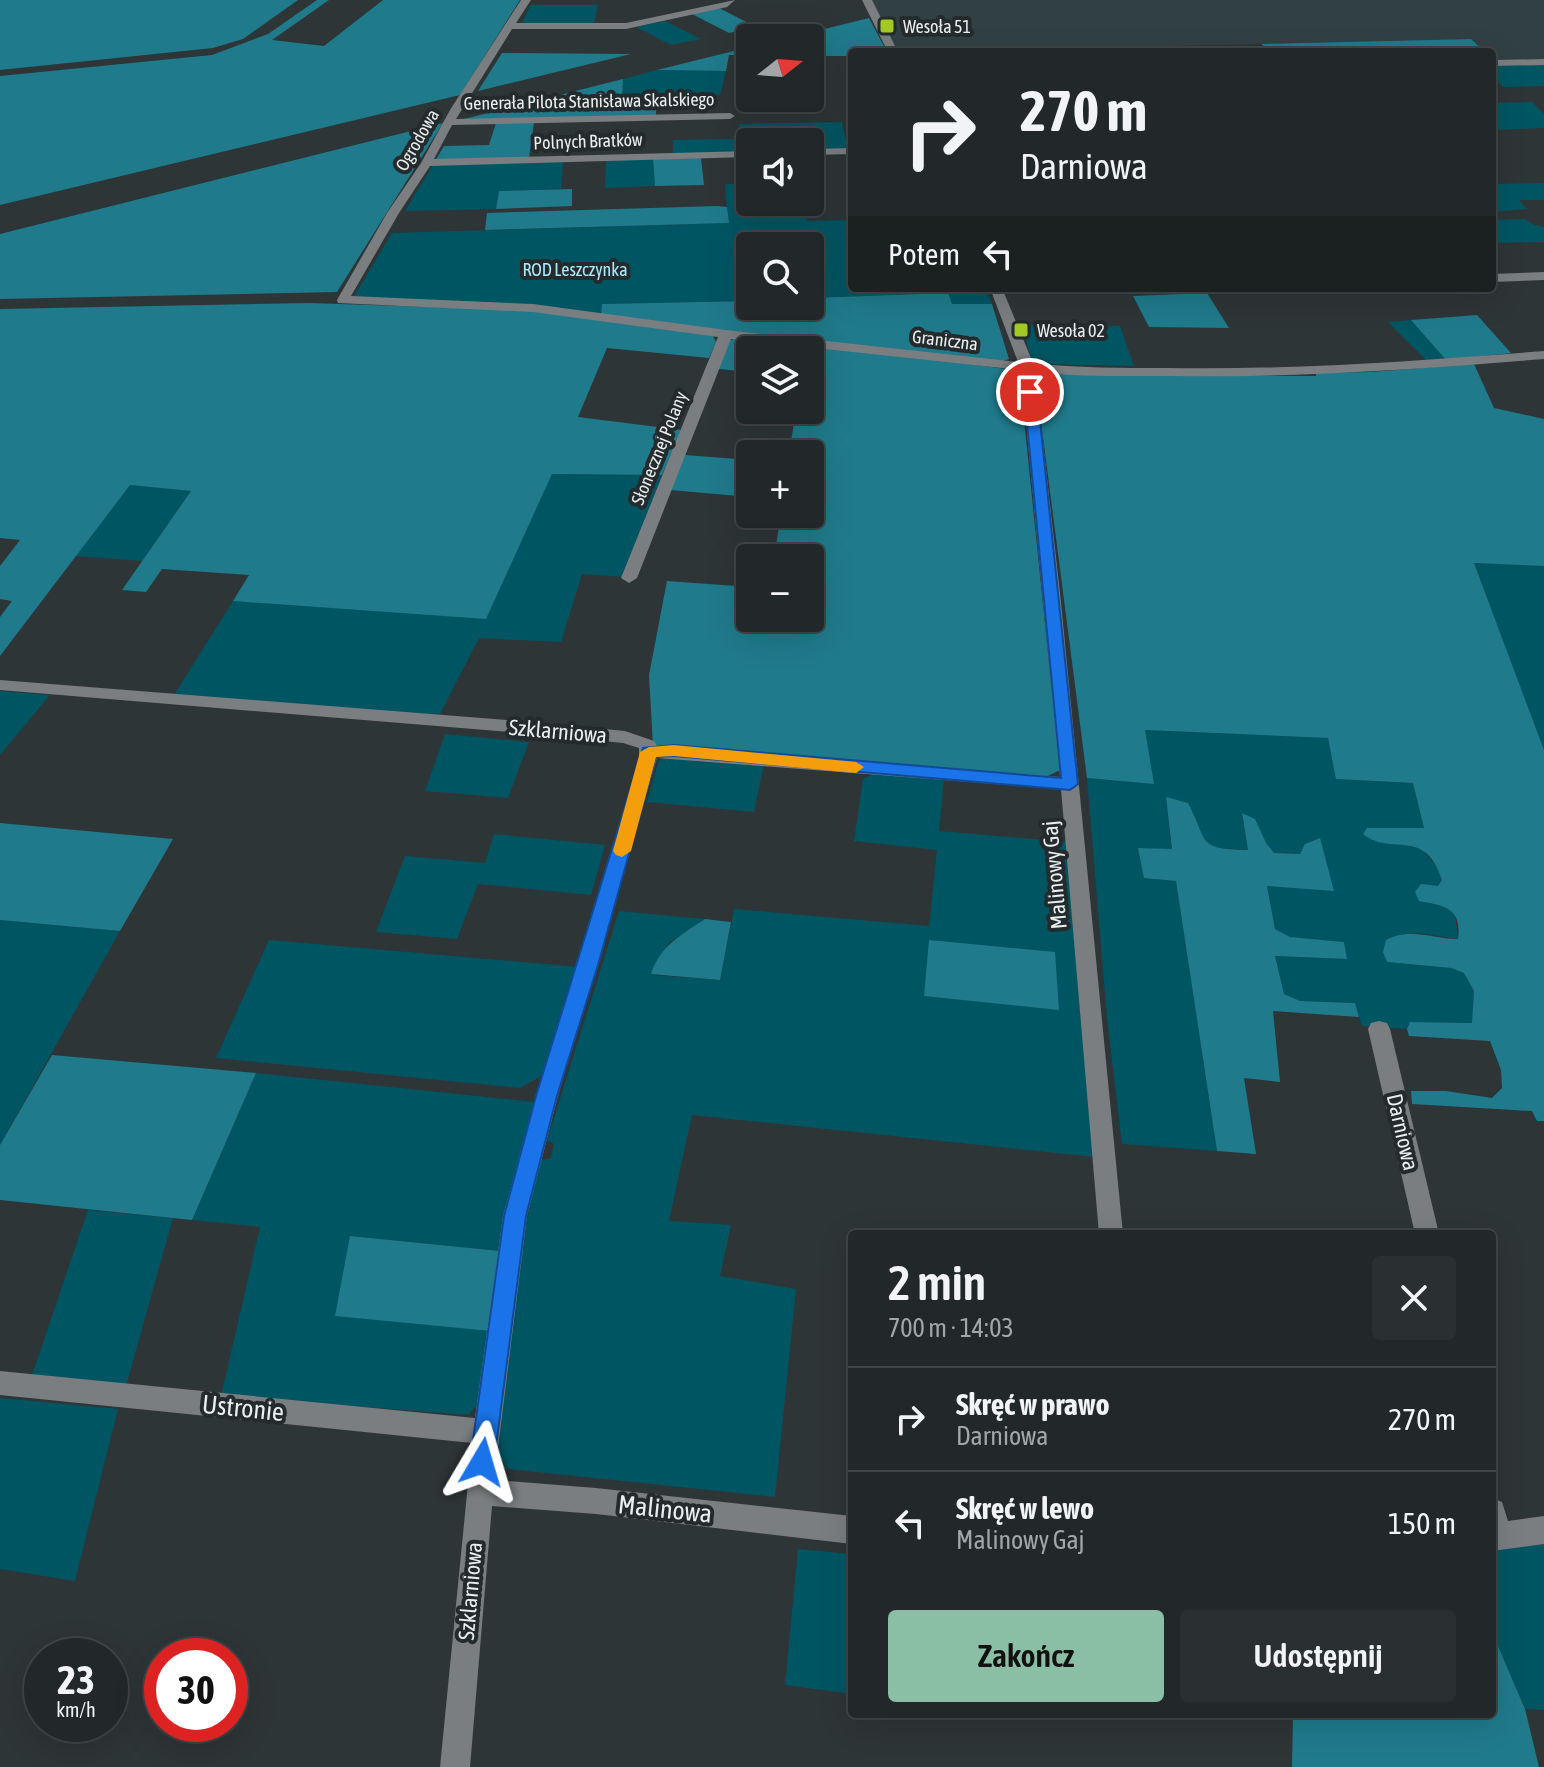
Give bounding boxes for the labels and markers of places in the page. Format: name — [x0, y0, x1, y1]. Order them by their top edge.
place label: Wesoła 51 — [903, 16, 971, 37]
marker: Wesoła 51 — [878, 17, 896, 35]
place label: Wesoła 02 — [1037, 320, 1105, 341]
marker: Wesoła 02 — [1012, 321, 1030, 339]
pin — [996, 358, 1064, 426]

